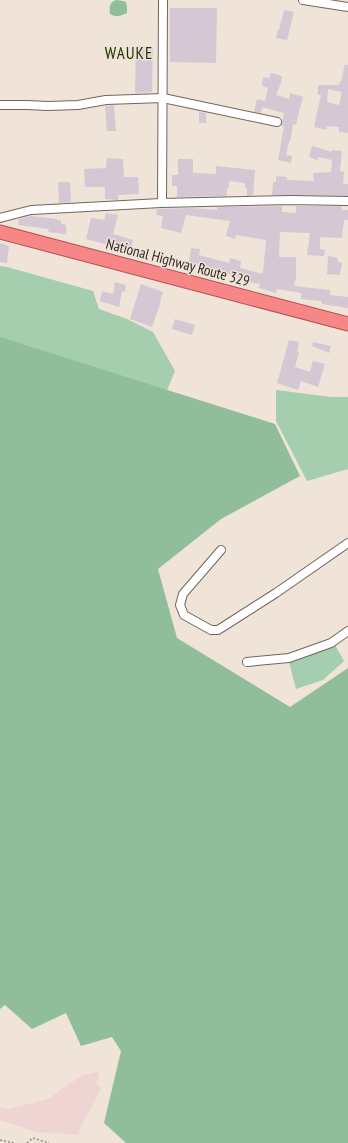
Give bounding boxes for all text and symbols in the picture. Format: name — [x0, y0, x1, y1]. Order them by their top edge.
district label: WAUKE — [105, 42, 153, 64]
street label: National Highway Route 329 — [104, 234, 252, 290]

